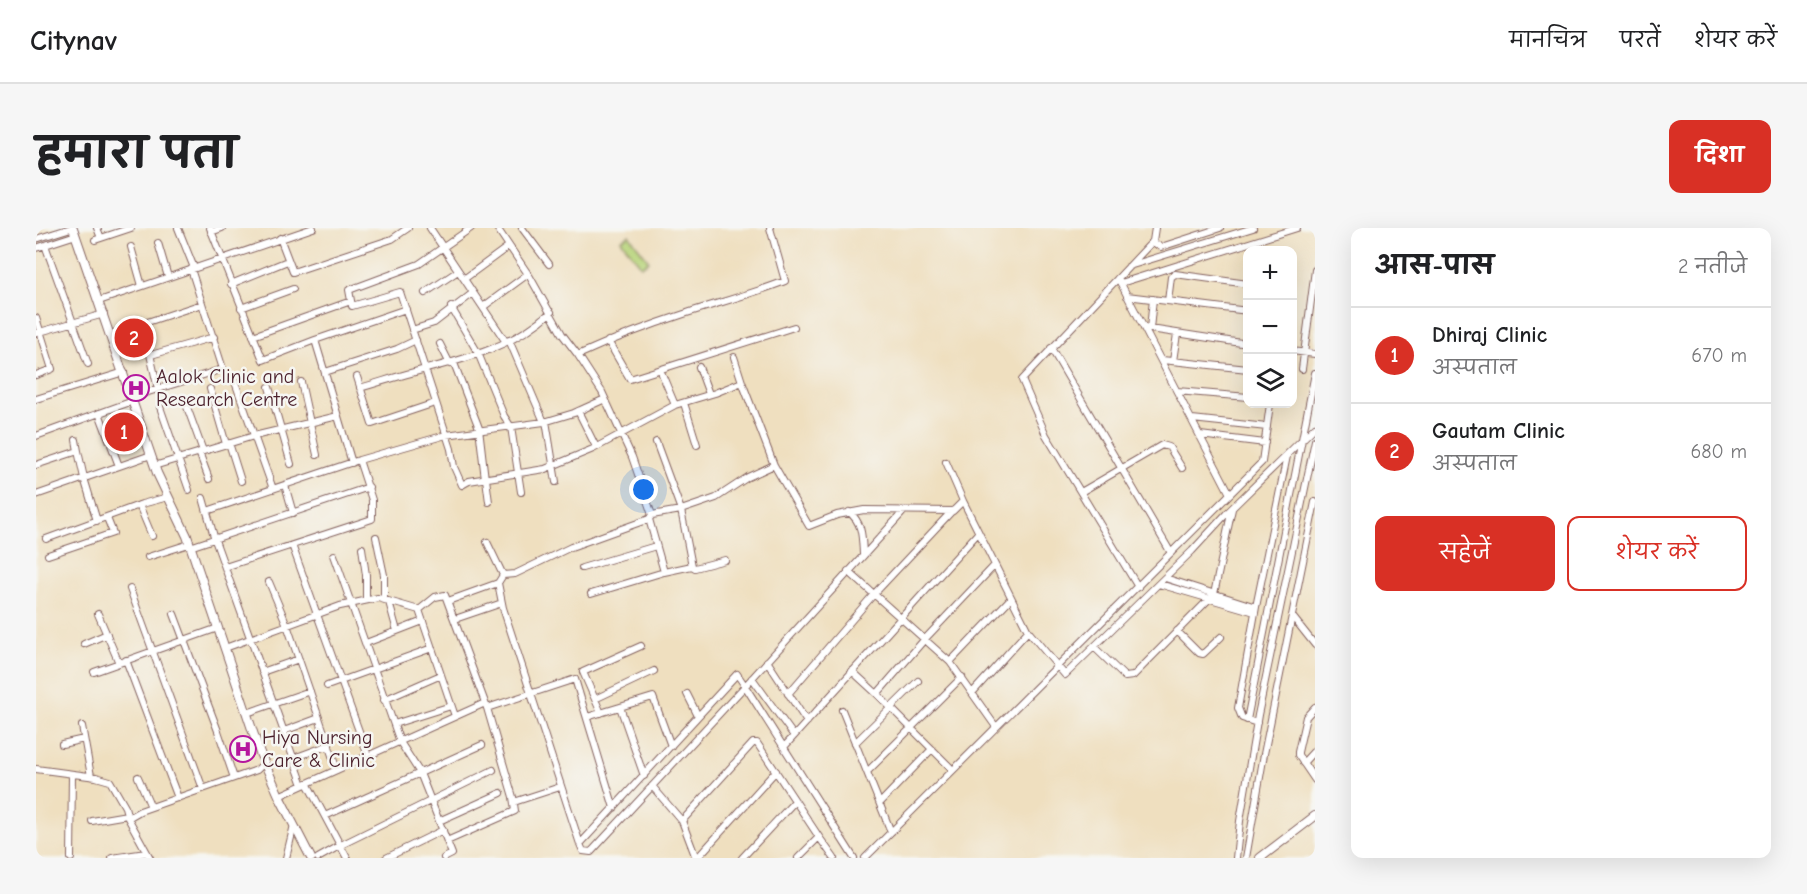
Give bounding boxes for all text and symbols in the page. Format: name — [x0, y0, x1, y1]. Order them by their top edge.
text: Citynav — [30, 25, 117, 57]
text: मानचित्र — [1509, 28, 1586, 52]
text: परतें — [1619, 28, 1661, 52]
text: शेयर करें — [1694, 28, 1777, 52]
button: दिशा — [1669, 120, 1771, 193]
text: हमारा पता — [36, 129, 238, 178]
map controls — [1243, 246, 1297, 408]
button: + — [1243, 246, 1297, 300]
text: आस-पास — [1375, 251, 1494, 281]
text: 2 नतीजे — [1678, 255, 1747, 278]
button: − — [1243, 300, 1297, 354]
pin: 2 — [114, 316, 154, 360]
text: Dhiraj Clinic — [1432, 322, 1547, 348]
text: 1 — [1391, 344, 1398, 367]
text: 670 m — [1691, 344, 1747, 367]
button: layers — [1243, 354, 1297, 408]
text: अस्पताल — [1432, 356, 1517, 379]
place label: Aalok Clinic and Research Centre — [156, 365, 297, 411]
hospital icon: Aalok Clinic and Research Centre — [121, 373, 151, 403]
pin: 1 — [104, 410, 143, 454]
text: Gautam Clinic — [1432, 418, 1565, 444]
text: 2 — [1390, 440, 1399, 463]
text: 680 m — [1690, 440, 1747, 463]
text: अस्पताल — [1432, 452, 1517, 475]
your location — [629, 475, 658, 504]
button: सहेजें — [1375, 516, 1555, 591]
button: शेयर करें — [1567, 516, 1747, 591]
place label: Hiya Nursing Care & Clinic — [262, 726, 375, 772]
hospital icon: Hiya Nursing Care & Clinic — [228, 734, 258, 764]

